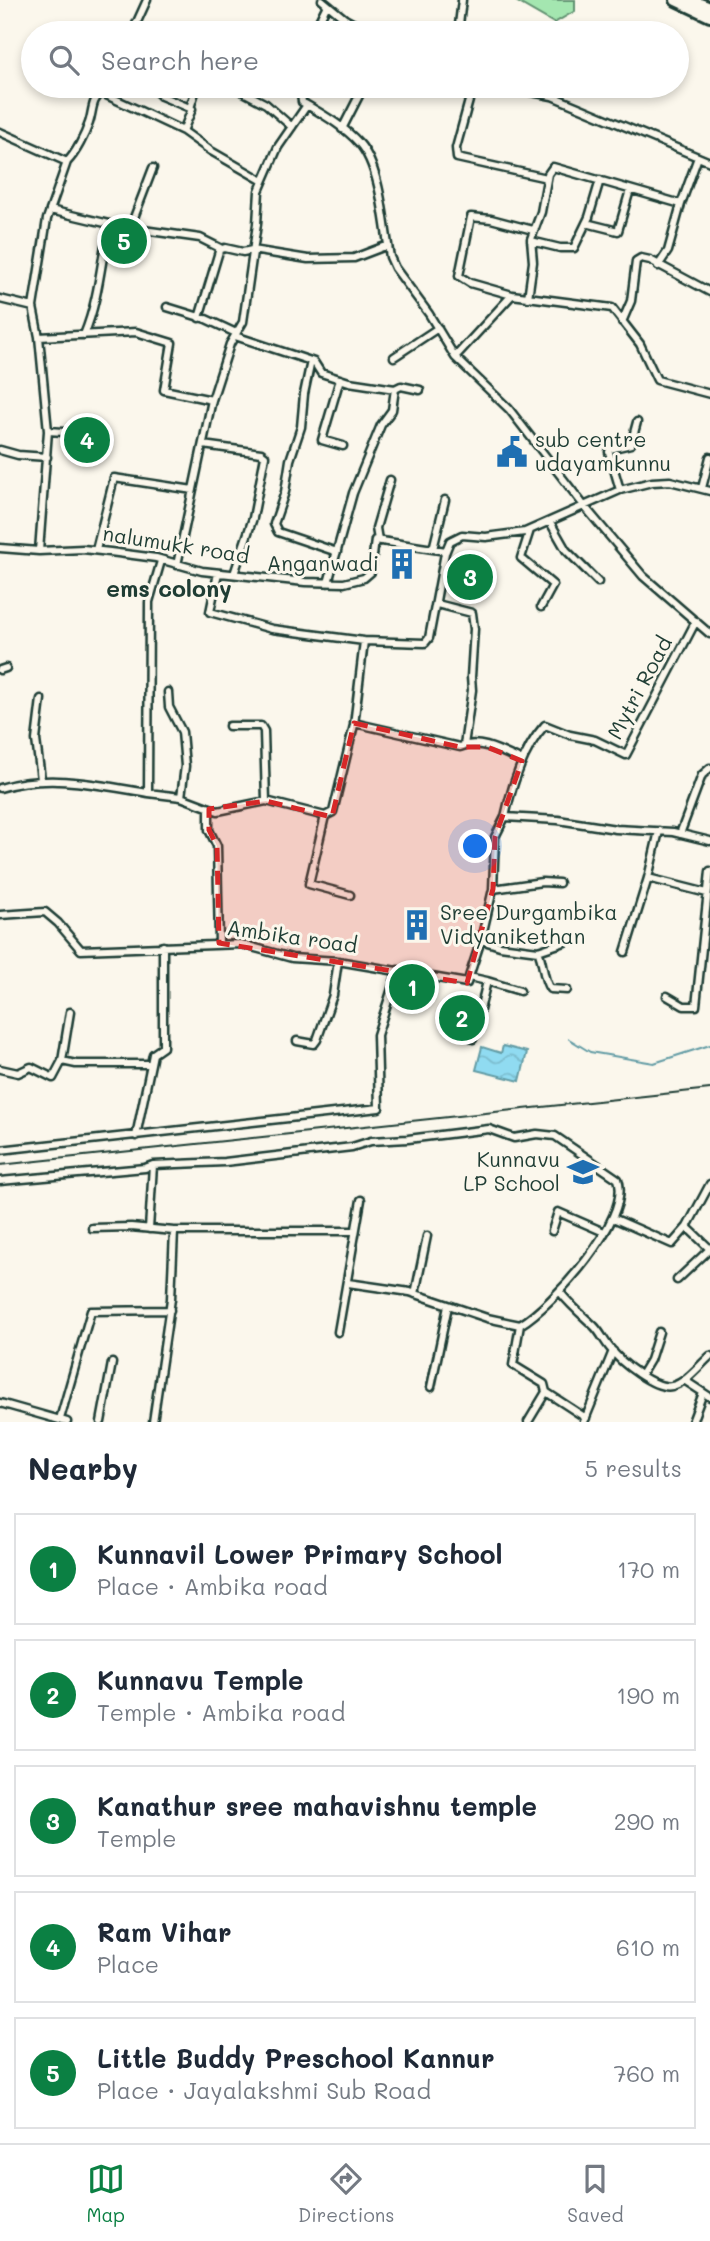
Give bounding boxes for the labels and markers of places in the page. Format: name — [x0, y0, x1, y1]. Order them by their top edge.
pin: 5 — [101, 215, 147, 267]
pin: 4 — [64, 414, 110, 466]
place label: sub centre udayamkunnu — [535, 425, 671, 476]
public building icon: sub centre udayamkunnu — [495, 435, 529, 469]
building icon: Anganwadi — [385, 547, 419, 581]
place label: Anganwadi — [267, 549, 379, 576]
pin: 3 — [447, 551, 493, 603]
place label: Sree Durgambika Vidyanikethan — [440, 898, 618, 949]
building icon: Sree Durgambika Vidyanikethan — [400, 908, 434, 942]
pin: 1 — [389, 961, 435, 1013]
pin: 2 — [439, 992, 485, 1044]
place label: Kunnavu LP School — [463, 1145, 560, 1196]
school or university icon: Kunnavu LP School — [566, 1155, 600, 1189]

